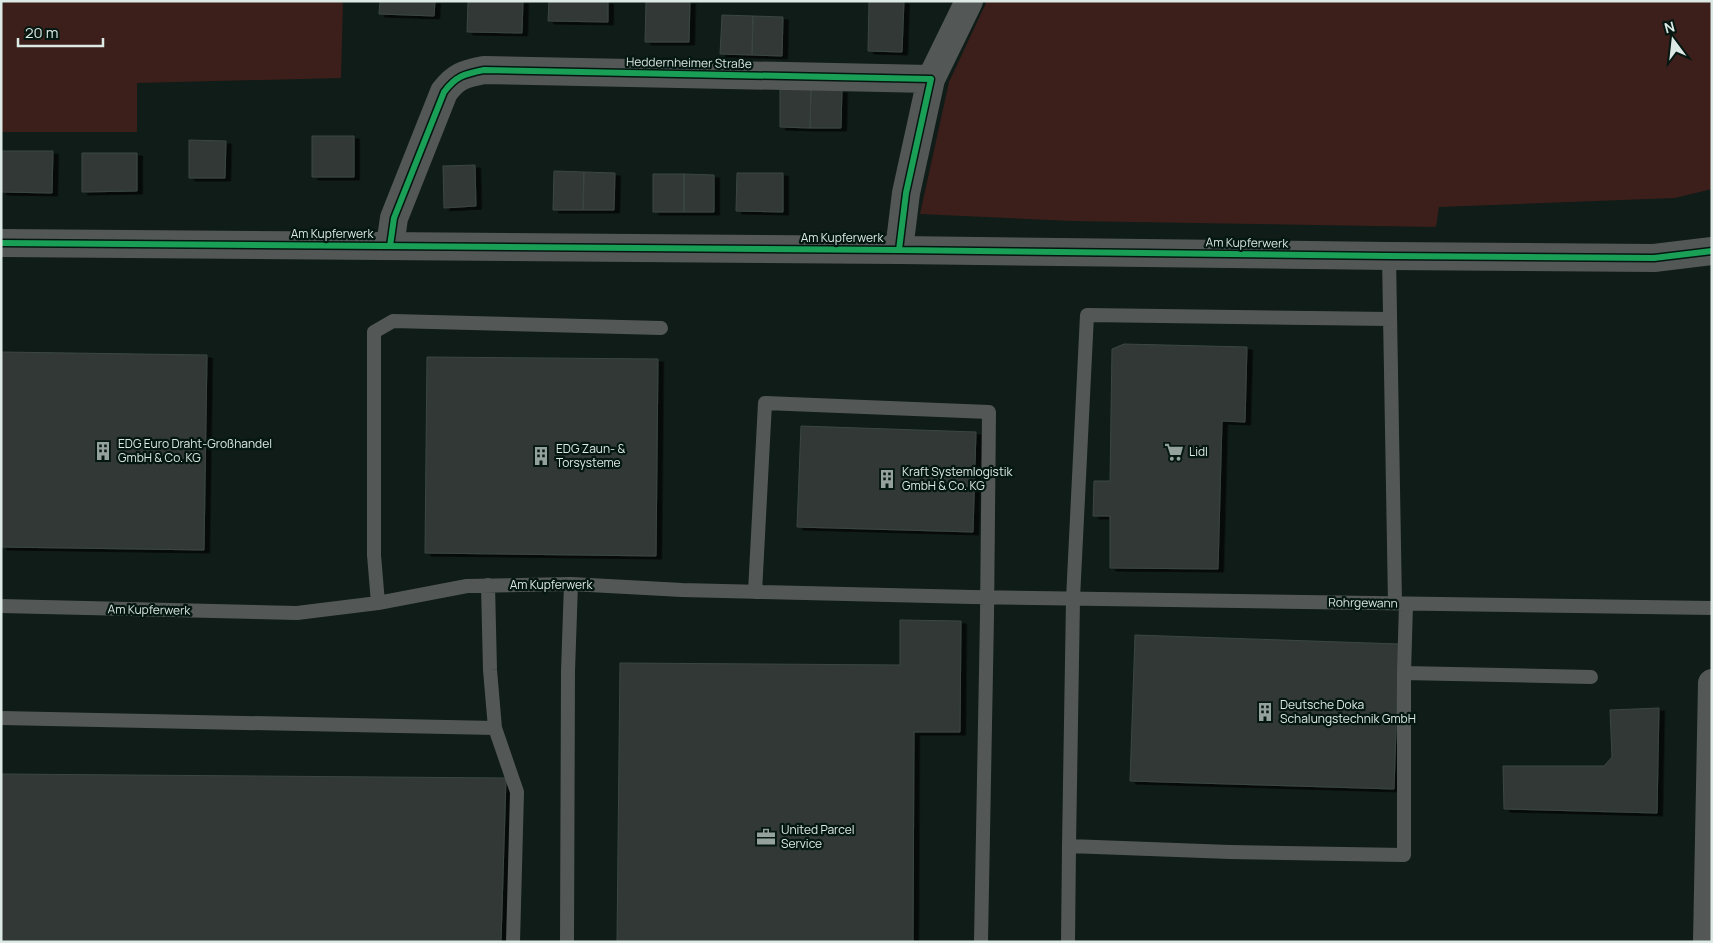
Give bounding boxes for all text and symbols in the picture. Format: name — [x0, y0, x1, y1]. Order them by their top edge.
scale bar — [18, 15, 102, 47]
north arrow — [1648, 15, 1698, 65]
text: N — [1662, 16, 1677, 37]
text: 20 m — [25, 22, 58, 43]
street label: Heddernheimer Straße — [626, 53, 752, 72]
street label: Am Kupferwerk — [291, 225, 374, 242]
street label: Am Kupferwerk — [801, 229, 884, 246]
street label: Am Kupferwerk — [1205, 233, 1290, 252]
place label: EDG Euro Draht-Großhandel GmbH & Co. KG — [118, 435, 272, 466]
building icon: EDG Euro Draht-Großhandel GmbH & Co. KG — [92, 440, 114, 462]
place label: EDG Zaun- & Torsysteme — [556, 440, 625, 471]
supermarket icon: Lidl — [1163, 441, 1185, 463]
place label: Lidl — [1189, 443, 1208, 460]
building icon: EDG Zaun- & Torsysteme — [530, 445, 552, 467]
place label: Kraft Systemlogistik GmbH & Co. KG — [902, 463, 1014, 494]
building icon: Kraft Systemlogistik GmbH & Co. KG — [876, 468, 898, 490]
street label: Am Kupferwerk — [510, 576, 593, 593]
street label: Rohrgewann — [1328, 593, 1398, 612]
street label: Am Kupferwerk — [107, 600, 192, 619]
place label: Deutsche Doka Schalungstechnik GmbH — [1280, 696, 1416, 727]
building icon: Deutsche Doka Schalungstechnik GmbH — [1254, 701, 1276, 723]
place label: United Parcel Service — [781, 821, 855, 852]
office icon: United Parcel Service — [755, 826, 777, 848]

